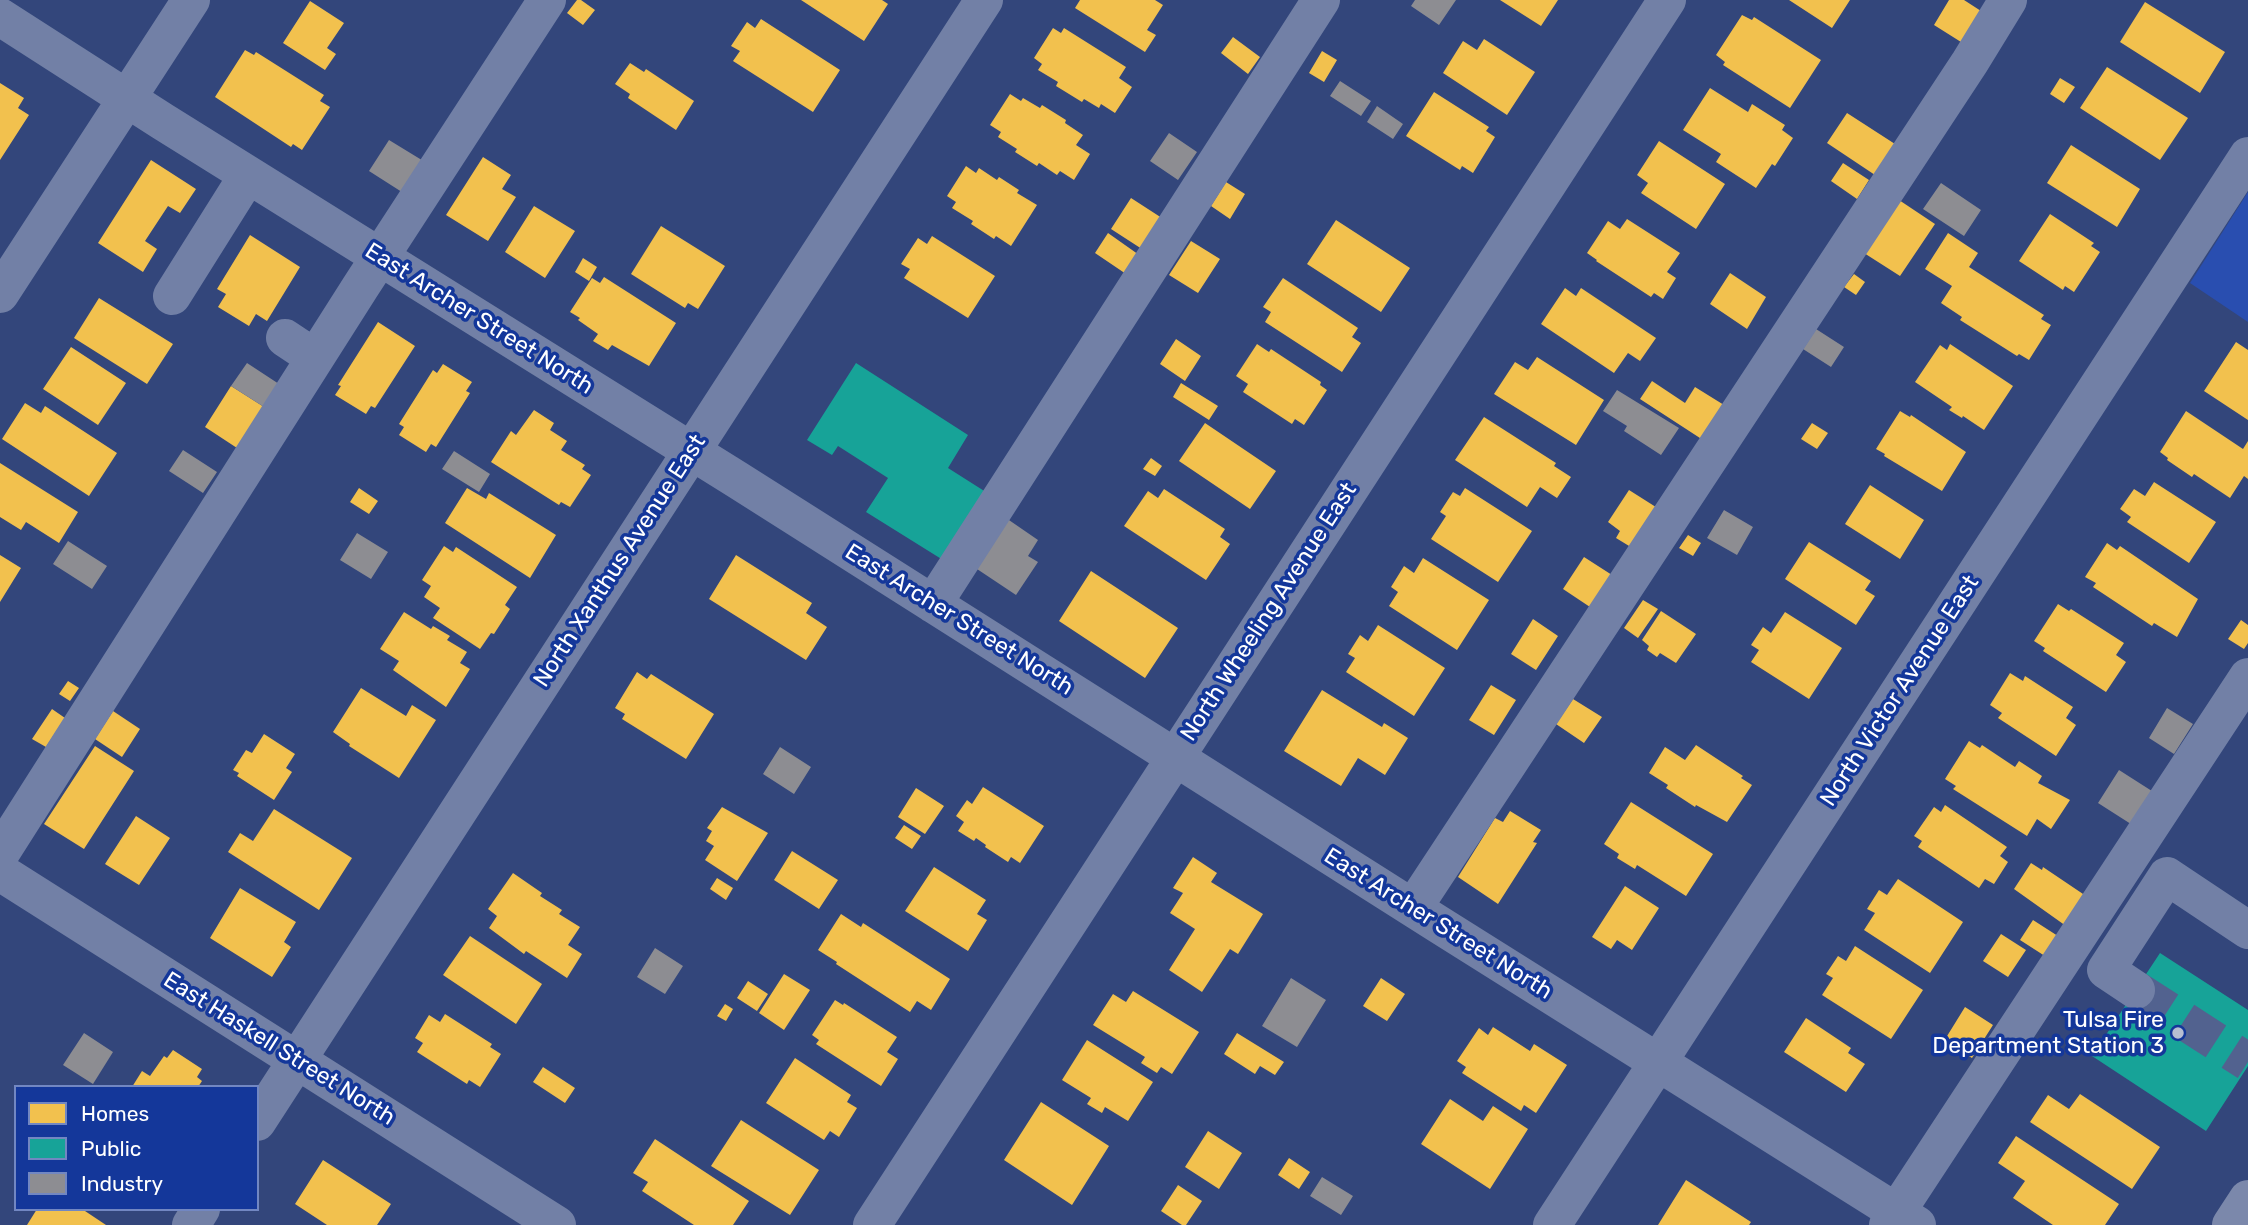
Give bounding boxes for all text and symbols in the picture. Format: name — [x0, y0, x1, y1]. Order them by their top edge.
street label: East Archer Street North — [360, 237, 598, 401]
street label: North Xanthus Avenue East — [528, 430, 712, 692]
street label: North Wheeling Avenue East — [1175, 478, 1363, 746]
street label: East Archer Street North — [840, 538, 1078, 702]
street label: North Victor Avenue East — [1815, 570, 1985, 812]
street label: East Archer Street North — [1319, 842, 1557, 1006]
street label: East Haskell Street North — [158, 966, 400, 1132]
place label: Tulsa Fire Department Station 3 — [1932, 1006, 2164, 1060]
marker: Tulsa Fire Department Station 3 — [2170, 1025, 2186, 1041]
legend — [14, 1085, 259, 1211]
text: Homes — [81, 1101, 149, 1126]
text: Public — [81, 1136, 141, 1161]
text: Industry — [81, 1171, 163, 1196]

